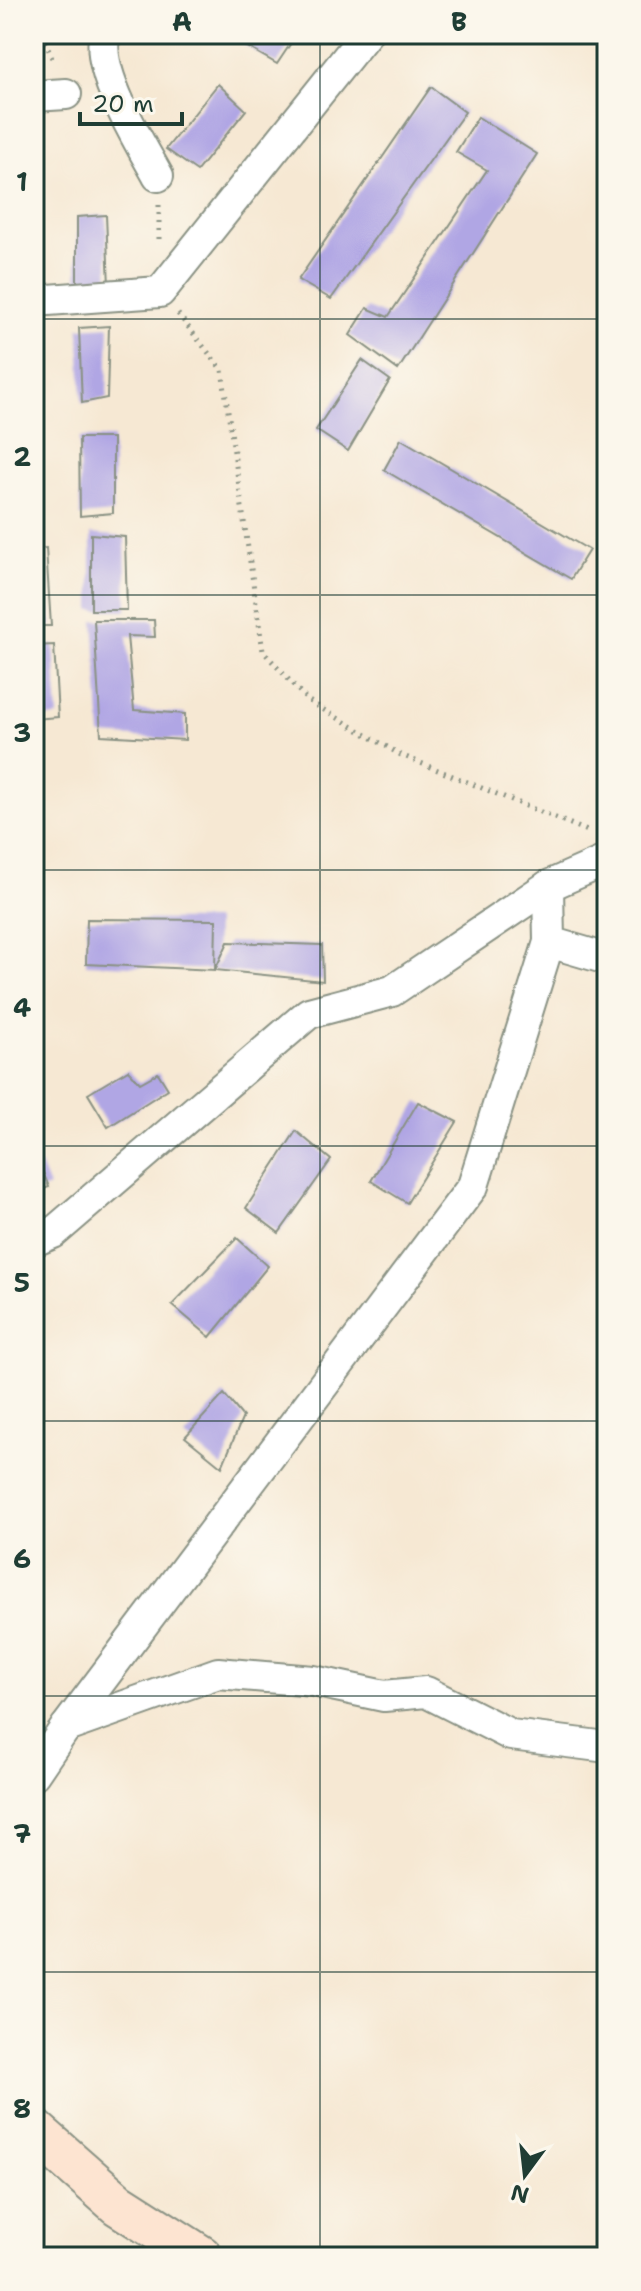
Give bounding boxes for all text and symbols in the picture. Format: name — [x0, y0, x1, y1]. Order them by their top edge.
text: A — [172, 4, 192, 39]
text: B — [451, 4, 467, 39]
scale bar — [80, 76, 182, 126]
text: 20 m — [92, 88, 154, 120]
text: 1 — [16, 164, 28, 199]
text: 2 — [13, 439, 31, 474]
text: 3 — [13, 715, 31, 750]
text: 4 — [13, 990, 31, 1025]
text: 5 — [14, 1265, 30, 1300]
text: 6 — [13, 1541, 31, 1576]
text: 7 — [13, 1816, 31, 1851]
text: 8 — [13, 2091, 31, 2126]
north arrow — [485, 2135, 565, 2215]
text: N — [508, 2178, 532, 2210]

